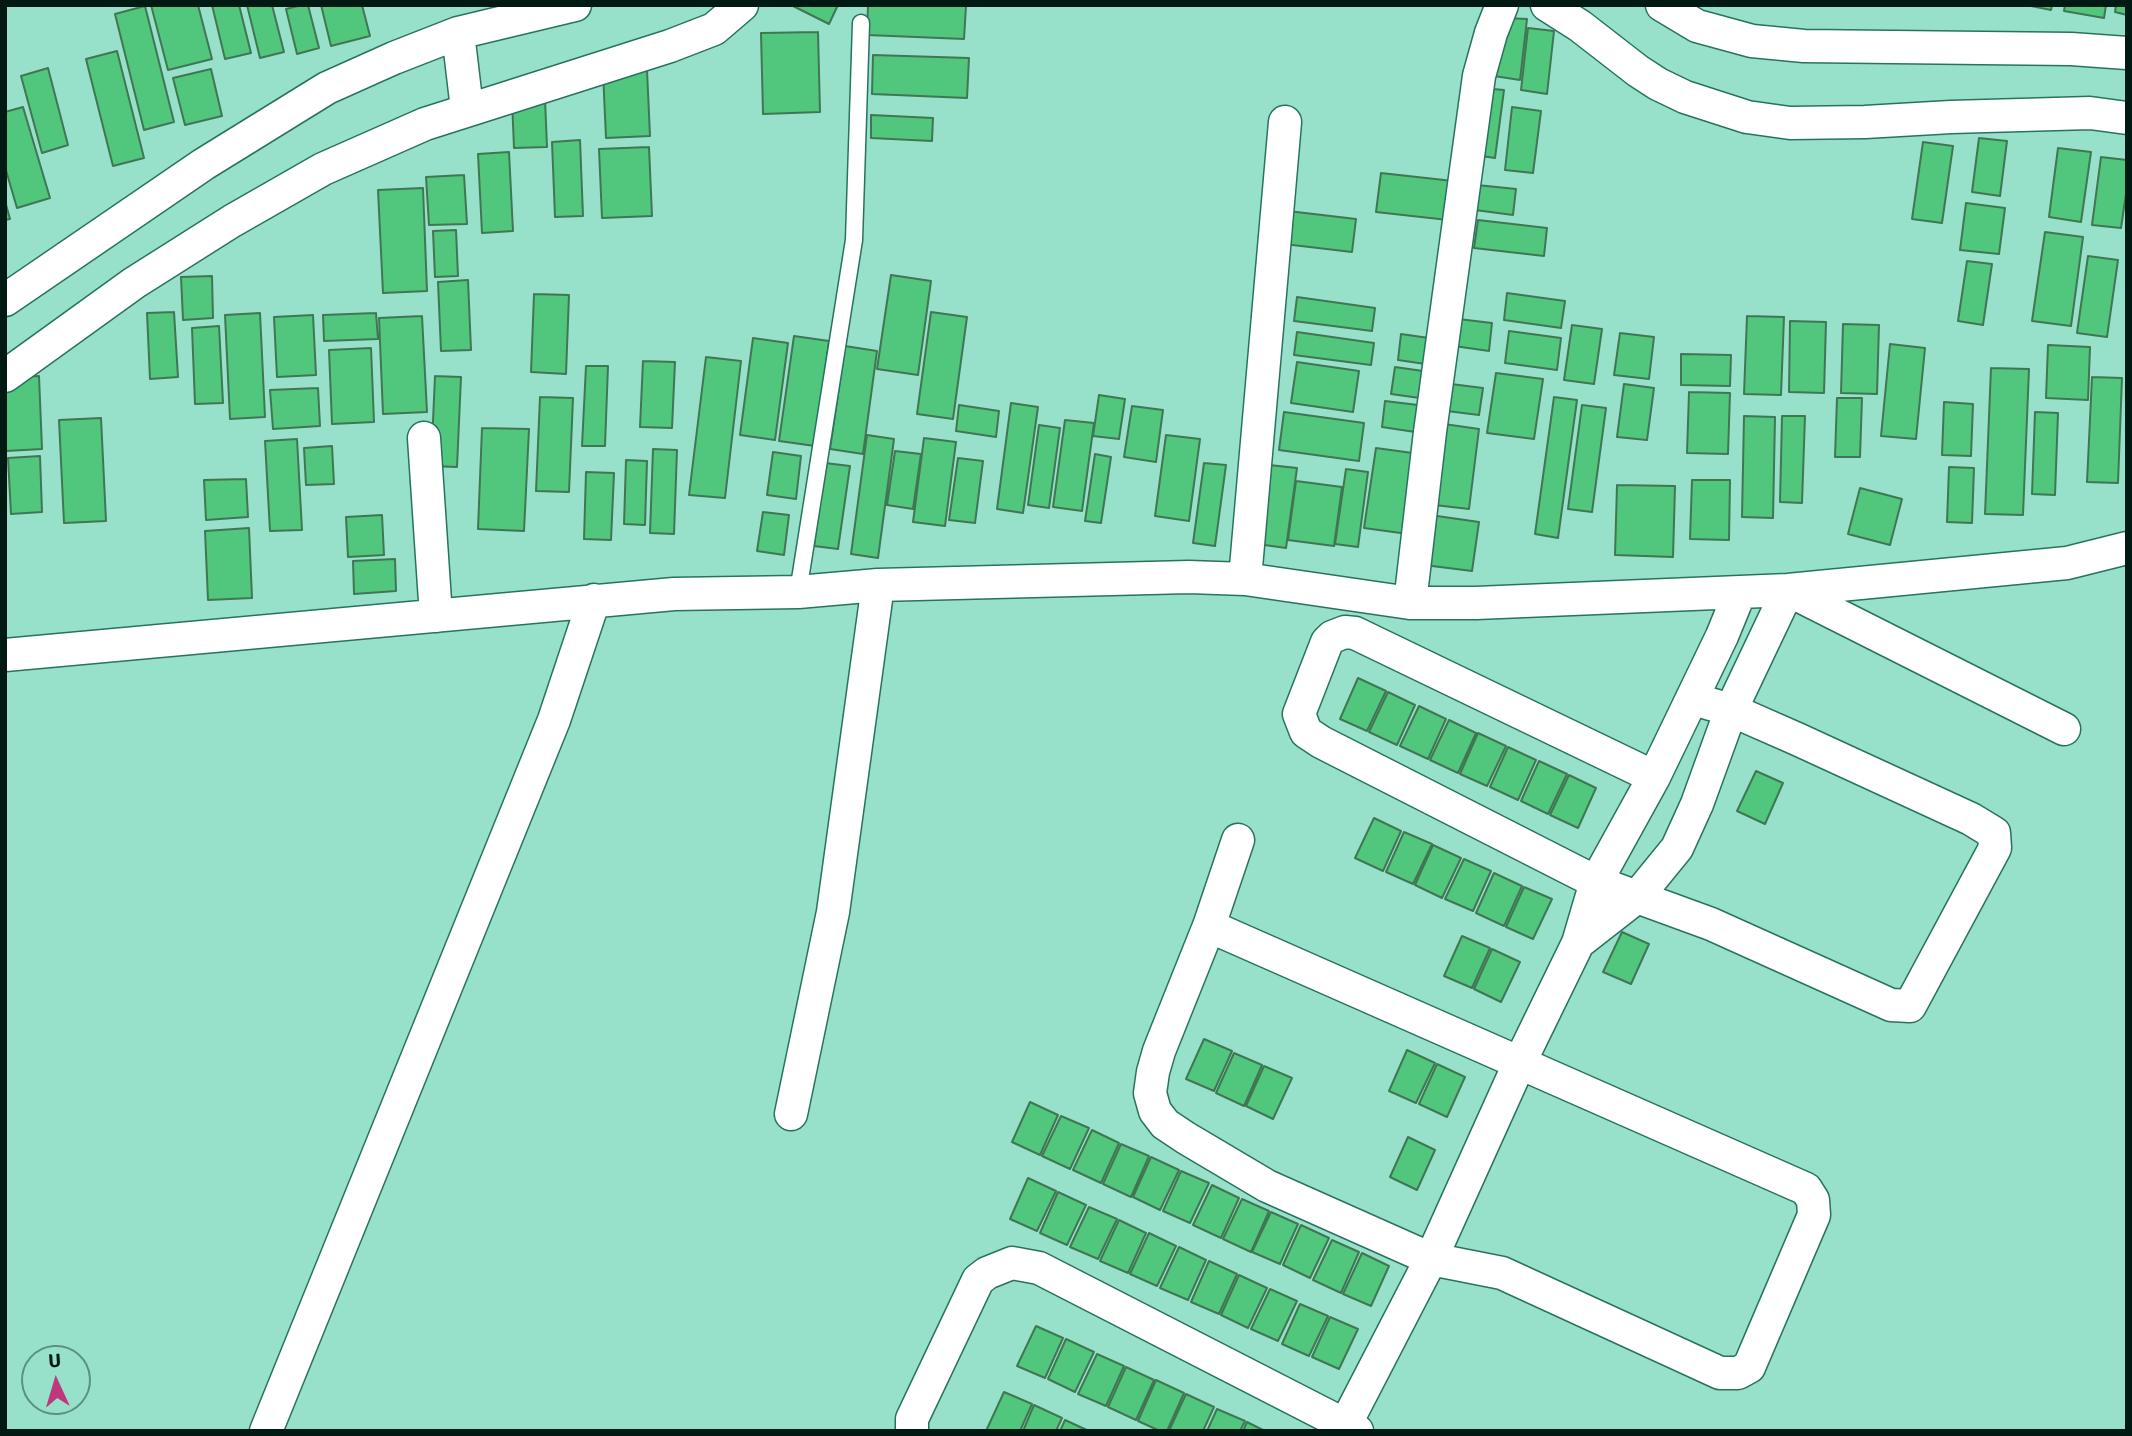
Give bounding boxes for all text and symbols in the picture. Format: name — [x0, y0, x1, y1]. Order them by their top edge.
north arrow — [21, 1345, 91, 1415]
text: U — [47, 1349, 62, 1373]

